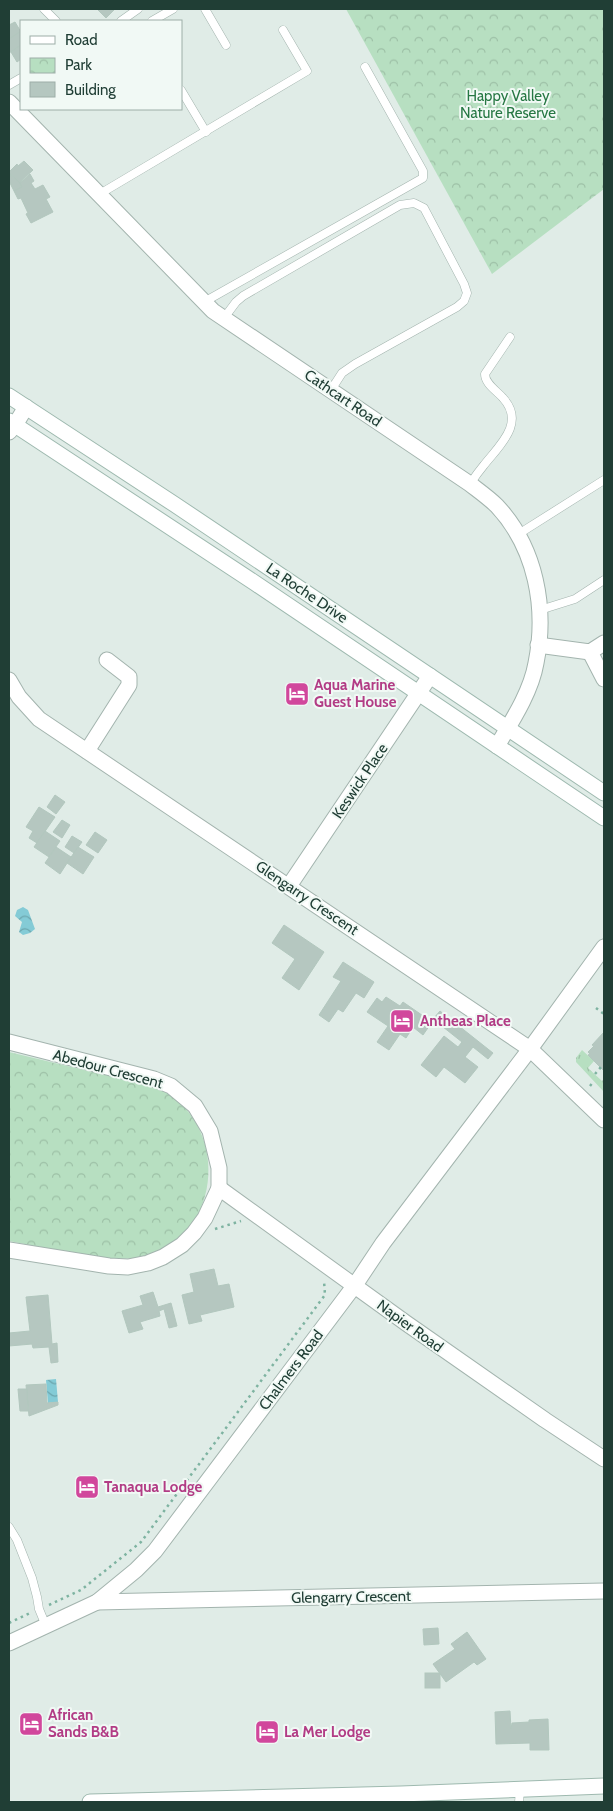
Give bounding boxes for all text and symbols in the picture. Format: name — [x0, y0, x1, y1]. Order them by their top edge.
legend — [20, 20, 182, 110]
text: Road — [65, 31, 98, 49]
text: Park — [65, 56, 92, 74]
text: Building — [65, 81, 116, 99]
park label: Happy Valley Nature Reserve — [460, 87, 556, 122]
street label: Cathcart Road — [301, 366, 385, 430]
street label: La Roche Drive — [263, 559, 352, 627]
place label: Aqua Marine Guest House — [314, 676, 397, 711]
hotel icon: Aqua Marine Guest House — [284, 681, 310, 707]
street label: Keswick Place — [328, 740, 392, 822]
street label: Glengarry Crescent — [252, 857, 362, 939]
hotel icon: Antheas Place — [389, 1008, 415, 1034]
place label: Antheas Place — [420, 1012, 511, 1030]
street label: Abedour Crescent — [51, 1046, 165, 1092]
street label: Napier Road — [373, 1296, 447, 1356]
street label: Chalmers Road — [255, 1326, 327, 1414]
hotel icon: Tanaqua Lodge — [74, 1474, 100, 1500]
place label: Tanaqua Lodge — [104, 1478, 202, 1496]
street label: Glengarry Crescent — [291, 1587, 411, 1607]
place label: African Sands B&B — [48, 1706, 119, 1741]
hotel icon: African Sands B&B — [18, 1711, 44, 1737]
hotel icon: La Mer Lodge — [254, 1719, 280, 1745]
place label: La Mer Lodge — [284, 1723, 371, 1741]

